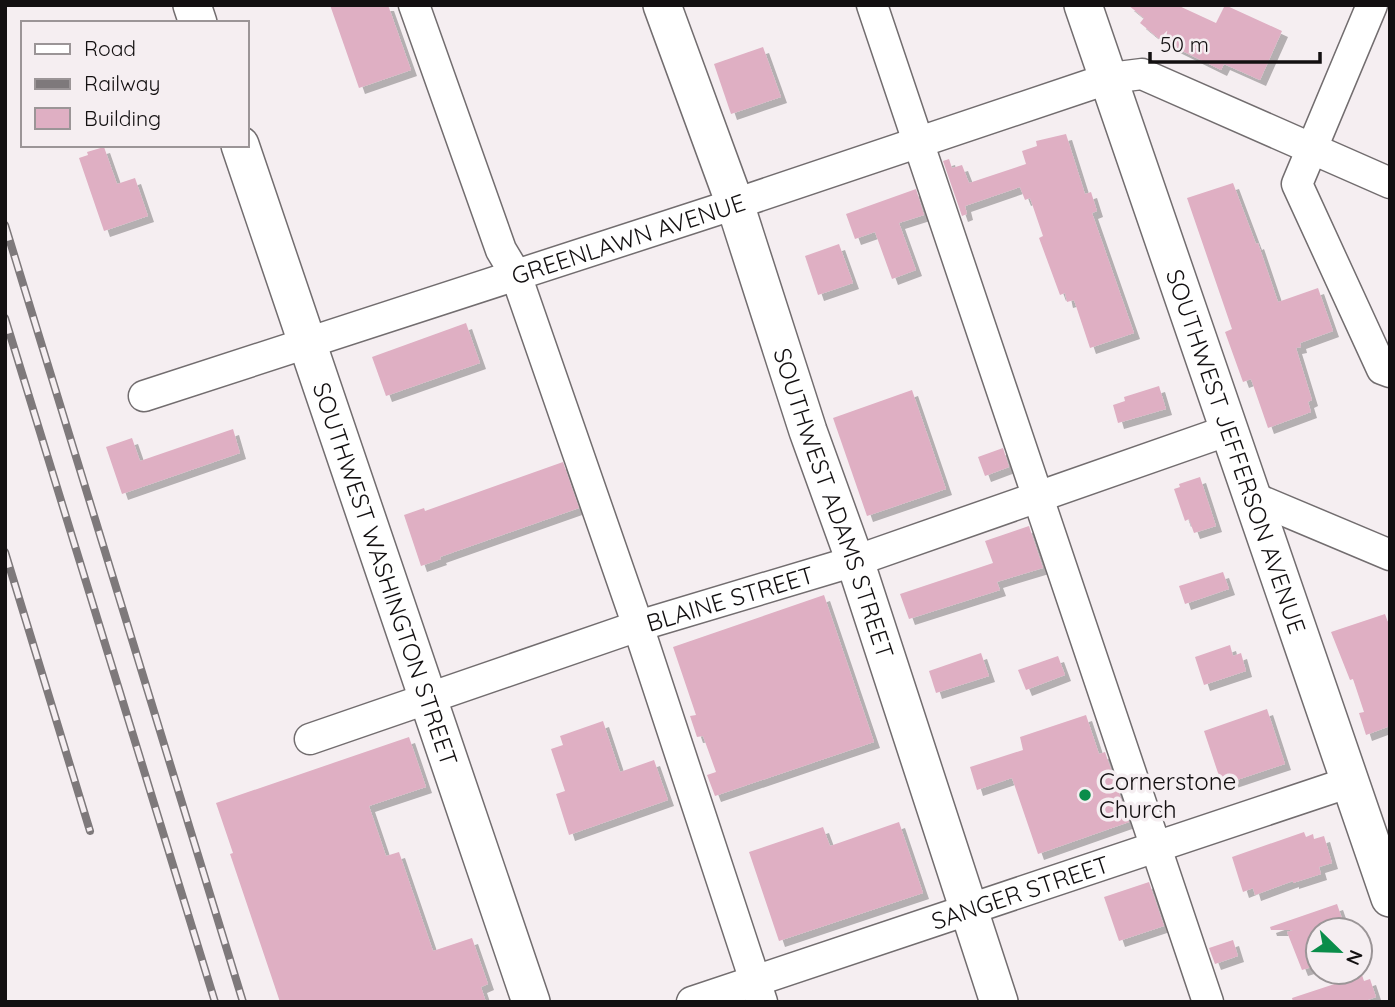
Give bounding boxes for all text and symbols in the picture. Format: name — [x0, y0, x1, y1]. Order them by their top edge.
legend — [21, 21, 248, 147]
scale bar — [1150, 21, 1320, 65]
text: 50 m — [1160, 31, 1209, 57]
text: Road — [84, 35, 136, 61]
text: Railway — [84, 70, 160, 96]
text: Building — [84, 105, 161, 131]
street label: GREENLAWN AVENUE — [508, 187, 749, 291]
street label: SOUTHWEST JEFFERSON AVENUE — [1160, 265, 1313, 638]
street label: SOUTHWEST ADAMS STREET — [767, 344, 901, 662]
street label: SOUTHWEST WASHINGTON STREET — [307, 378, 465, 770]
street label: BLAINE STREET — [643, 559, 817, 638]
place label: Cornerstone Church — [1099, 766, 1236, 824]
marker: Cornerstone Church — [1077, 787, 1093, 803]
street label: SANGER STREET — [927, 849, 1113, 936]
north arrow — [1304, 916, 1374, 986]
text: N — [1341, 947, 1368, 969]

